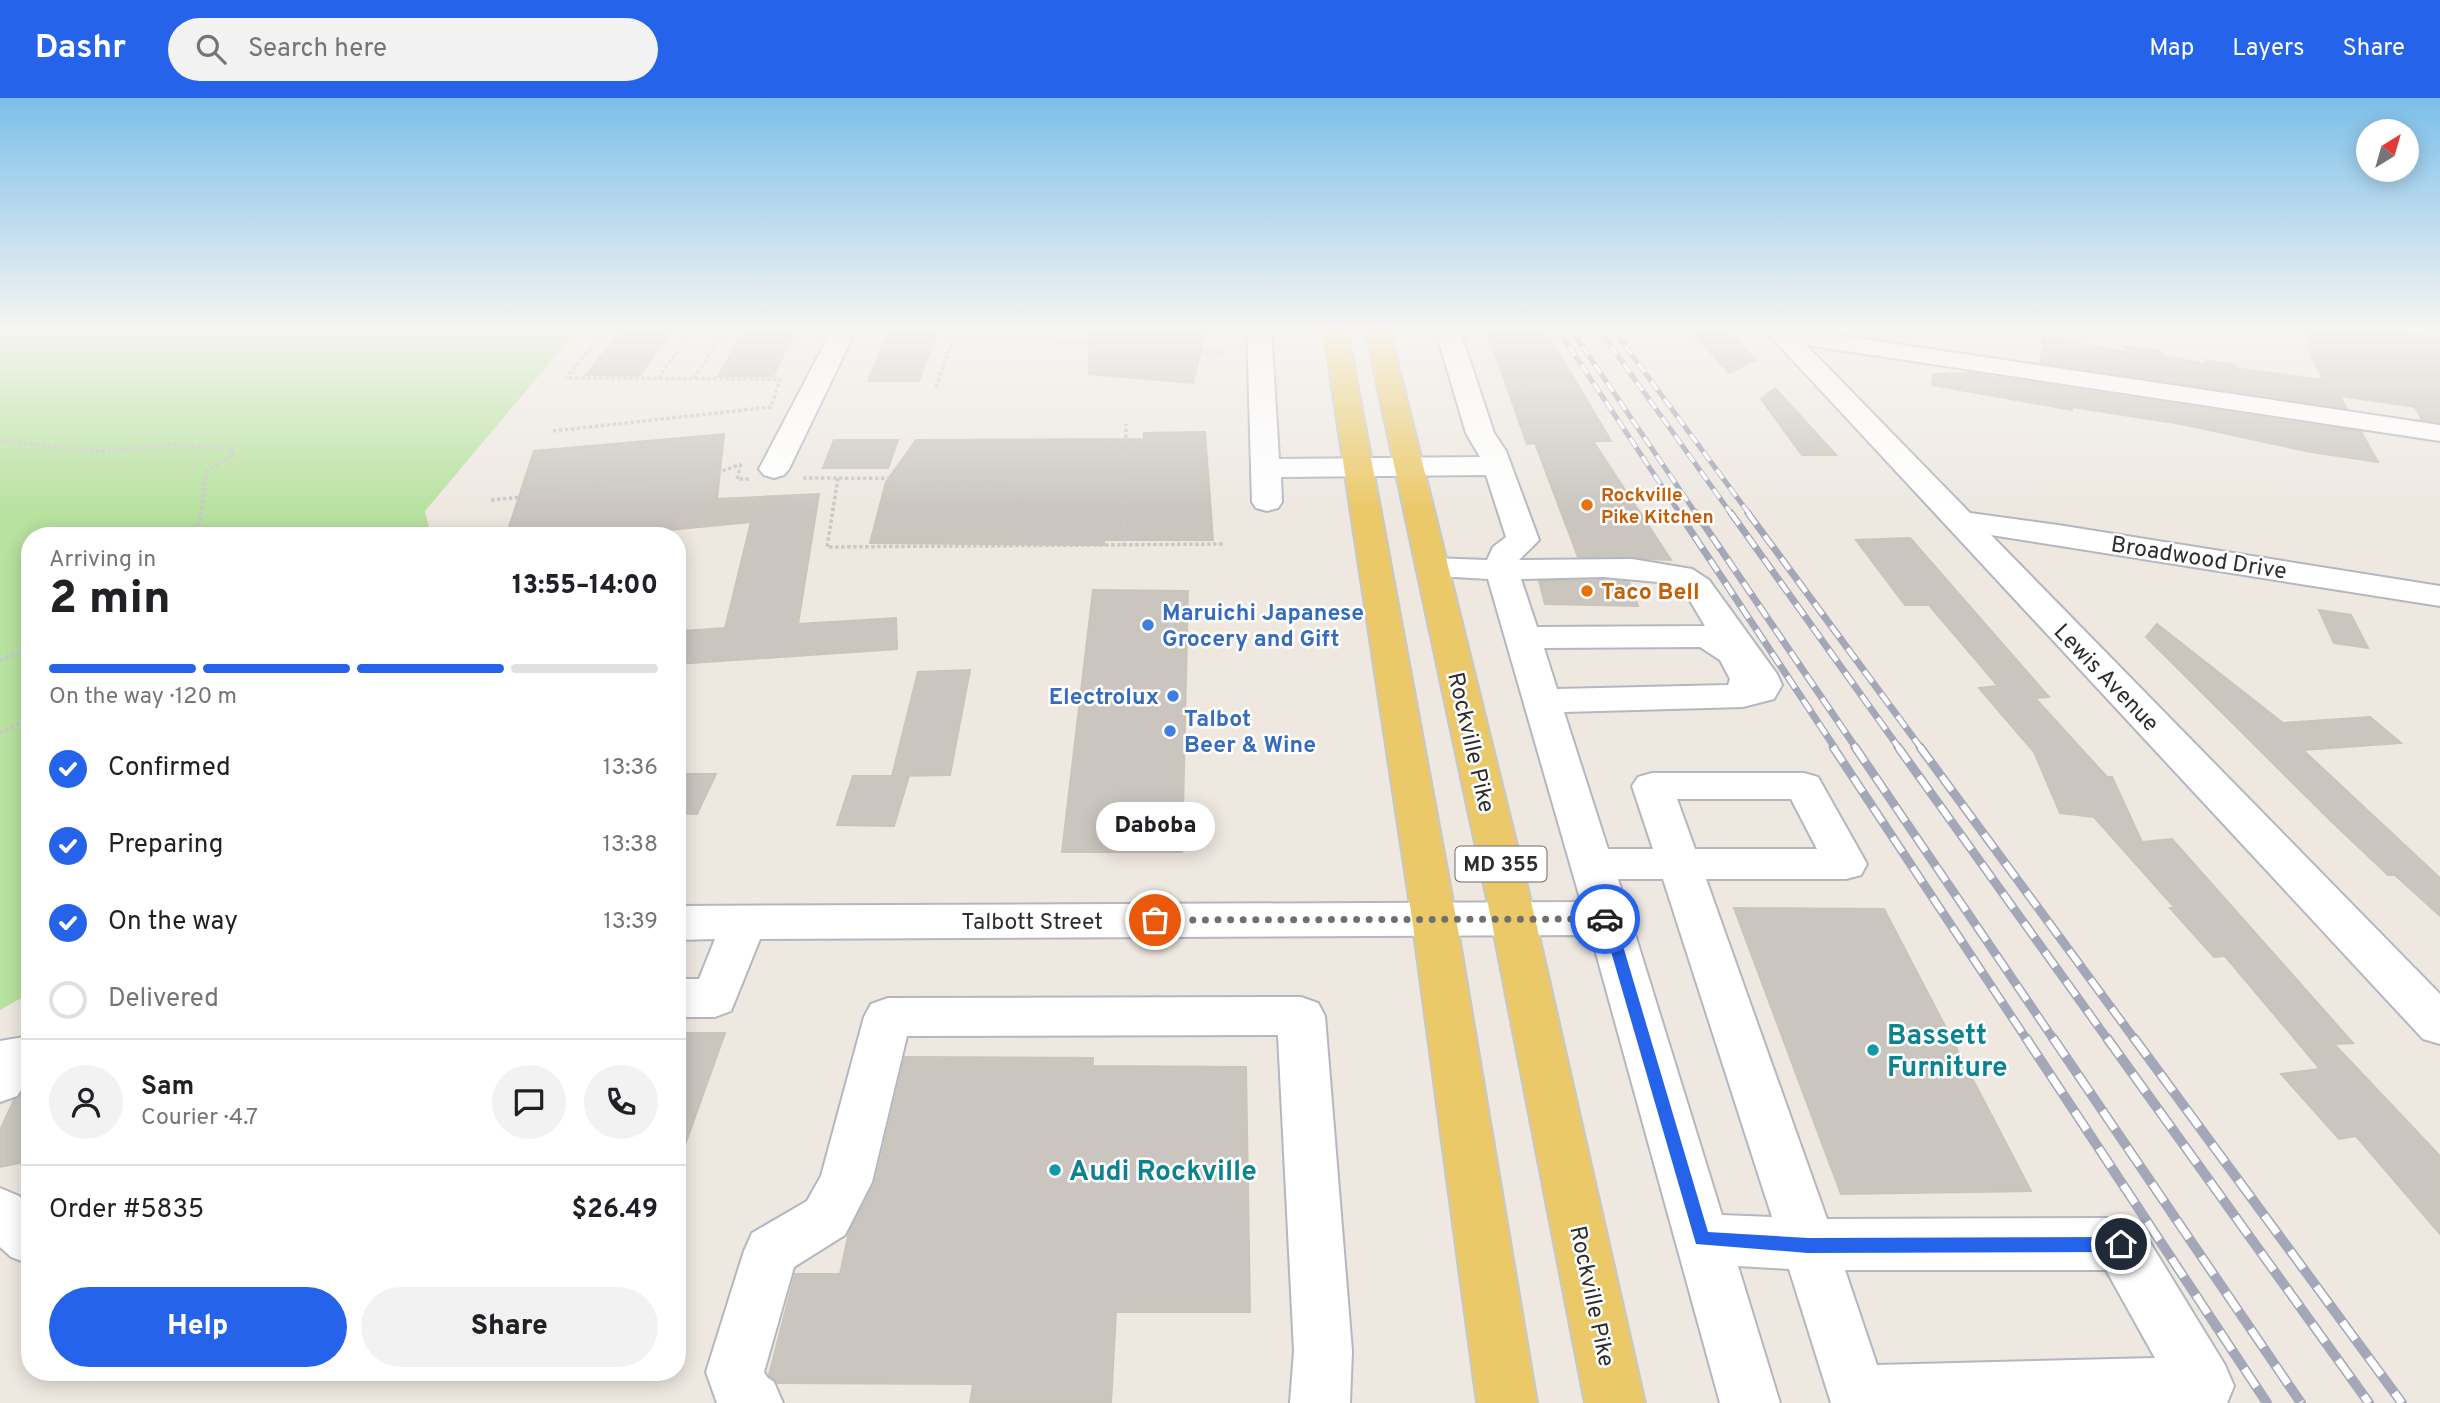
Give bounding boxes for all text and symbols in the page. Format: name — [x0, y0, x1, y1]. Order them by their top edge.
search box — [168, 18, 658, 81]
text: Dashr — [35, 28, 126, 70]
icon: search — [192, 30, 230, 68]
text: Search here — [248, 33, 387, 66]
text: Map — [2149, 34, 2194, 64]
text: Layers — [2232, 34, 2304, 64]
text: Share — [2342, 34, 2405, 64]
north arrow — [2356, 119, 2418, 182]
map controls — [2356, 119, 2419, 182]
place label: Rockville Pike Kitchen — [1601, 484, 1714, 530]
marker: Rockville Pike Kitchen — [1579, 497, 1595, 513]
street label: Broadwood Drive — [2109, 531, 2289, 588]
text: Arriving in — [49, 546, 156, 575]
text: 13:55–14:00 — [512, 570, 658, 603]
text: 2 min — [49, 571, 171, 630]
place label: Taco Bell — [1601, 579, 1700, 608]
marker: Taco Bell — [1579, 583, 1595, 599]
place label: Maruichi Japanese Grocery and Gift — [1162, 600, 1364, 655]
marker: Maruichi Japanese Grocery and Gift — [1140, 617, 1156, 633]
street label: Lewis Avenue — [2046, 619, 2164, 739]
street label: Rockville Pike — [1439, 670, 1500, 815]
text: On the way · 120 m — [49, 683, 237, 712]
place label: Electrolux — [1049, 684, 1159, 713]
marker: Electrolux — [1165, 688, 1181, 704]
place label: Talbot Beer & Wine — [1184, 706, 1316, 761]
marker: Talbot Beer & Wine — [1162, 723, 1178, 739]
icon: check — [49, 750, 87, 788]
text: Confirmed — [108, 752, 231, 785]
text: 13:36 — [603, 754, 658, 783]
callout: Daboba — [1096, 801, 1214, 850]
text: Daboba — [1114, 812, 1197, 841]
icon: check — [49, 827, 87, 865]
text: Preparing — [108, 829, 223, 862]
text: 13:38 — [603, 831, 658, 860]
road number: MD 355 — [1456, 846, 1546, 882]
courier — [1570, 884, 1640, 954]
pin — [1125, 890, 1185, 950]
icon: car — [1586, 900, 1624, 938]
icon: bag — [1136, 901, 1174, 939]
icon: check — [49, 904, 87, 942]
text: On the way — [108, 906, 238, 939]
text: 13:39 — [603, 908, 658, 937]
street label: Talbott Street — [961, 909, 1103, 938]
text: Delivered — [108, 983, 219, 1016]
place label: Bassett Furniture — [1887, 1019, 2008, 1087]
marker: Bassett Furniture — [1865, 1042, 1881, 1058]
button: person — [49, 1065, 123, 1139]
button: chat — [492, 1065, 566, 1139]
button: phone — [584, 1065, 658, 1139]
text: Sam — [141, 1071, 194, 1104]
text: Courier · 4.7 — [141, 1104, 258, 1133]
place label: Audi Rockville — [1069, 1155, 1257, 1191]
marker: Audi Rockville — [1047, 1162, 1063, 1178]
text: Order #5835 — [49, 1194, 204, 1227]
text: $26.49 — [571, 1194, 658, 1227]
pin — [2091, 1214, 2151, 1274]
street label: Rockville Pike — [1562, 1224, 1620, 1369]
icon: home — [2102, 1225, 2140, 1263]
button: Help — [49, 1287, 347, 1367]
button: Share — [361, 1287, 658, 1367]

